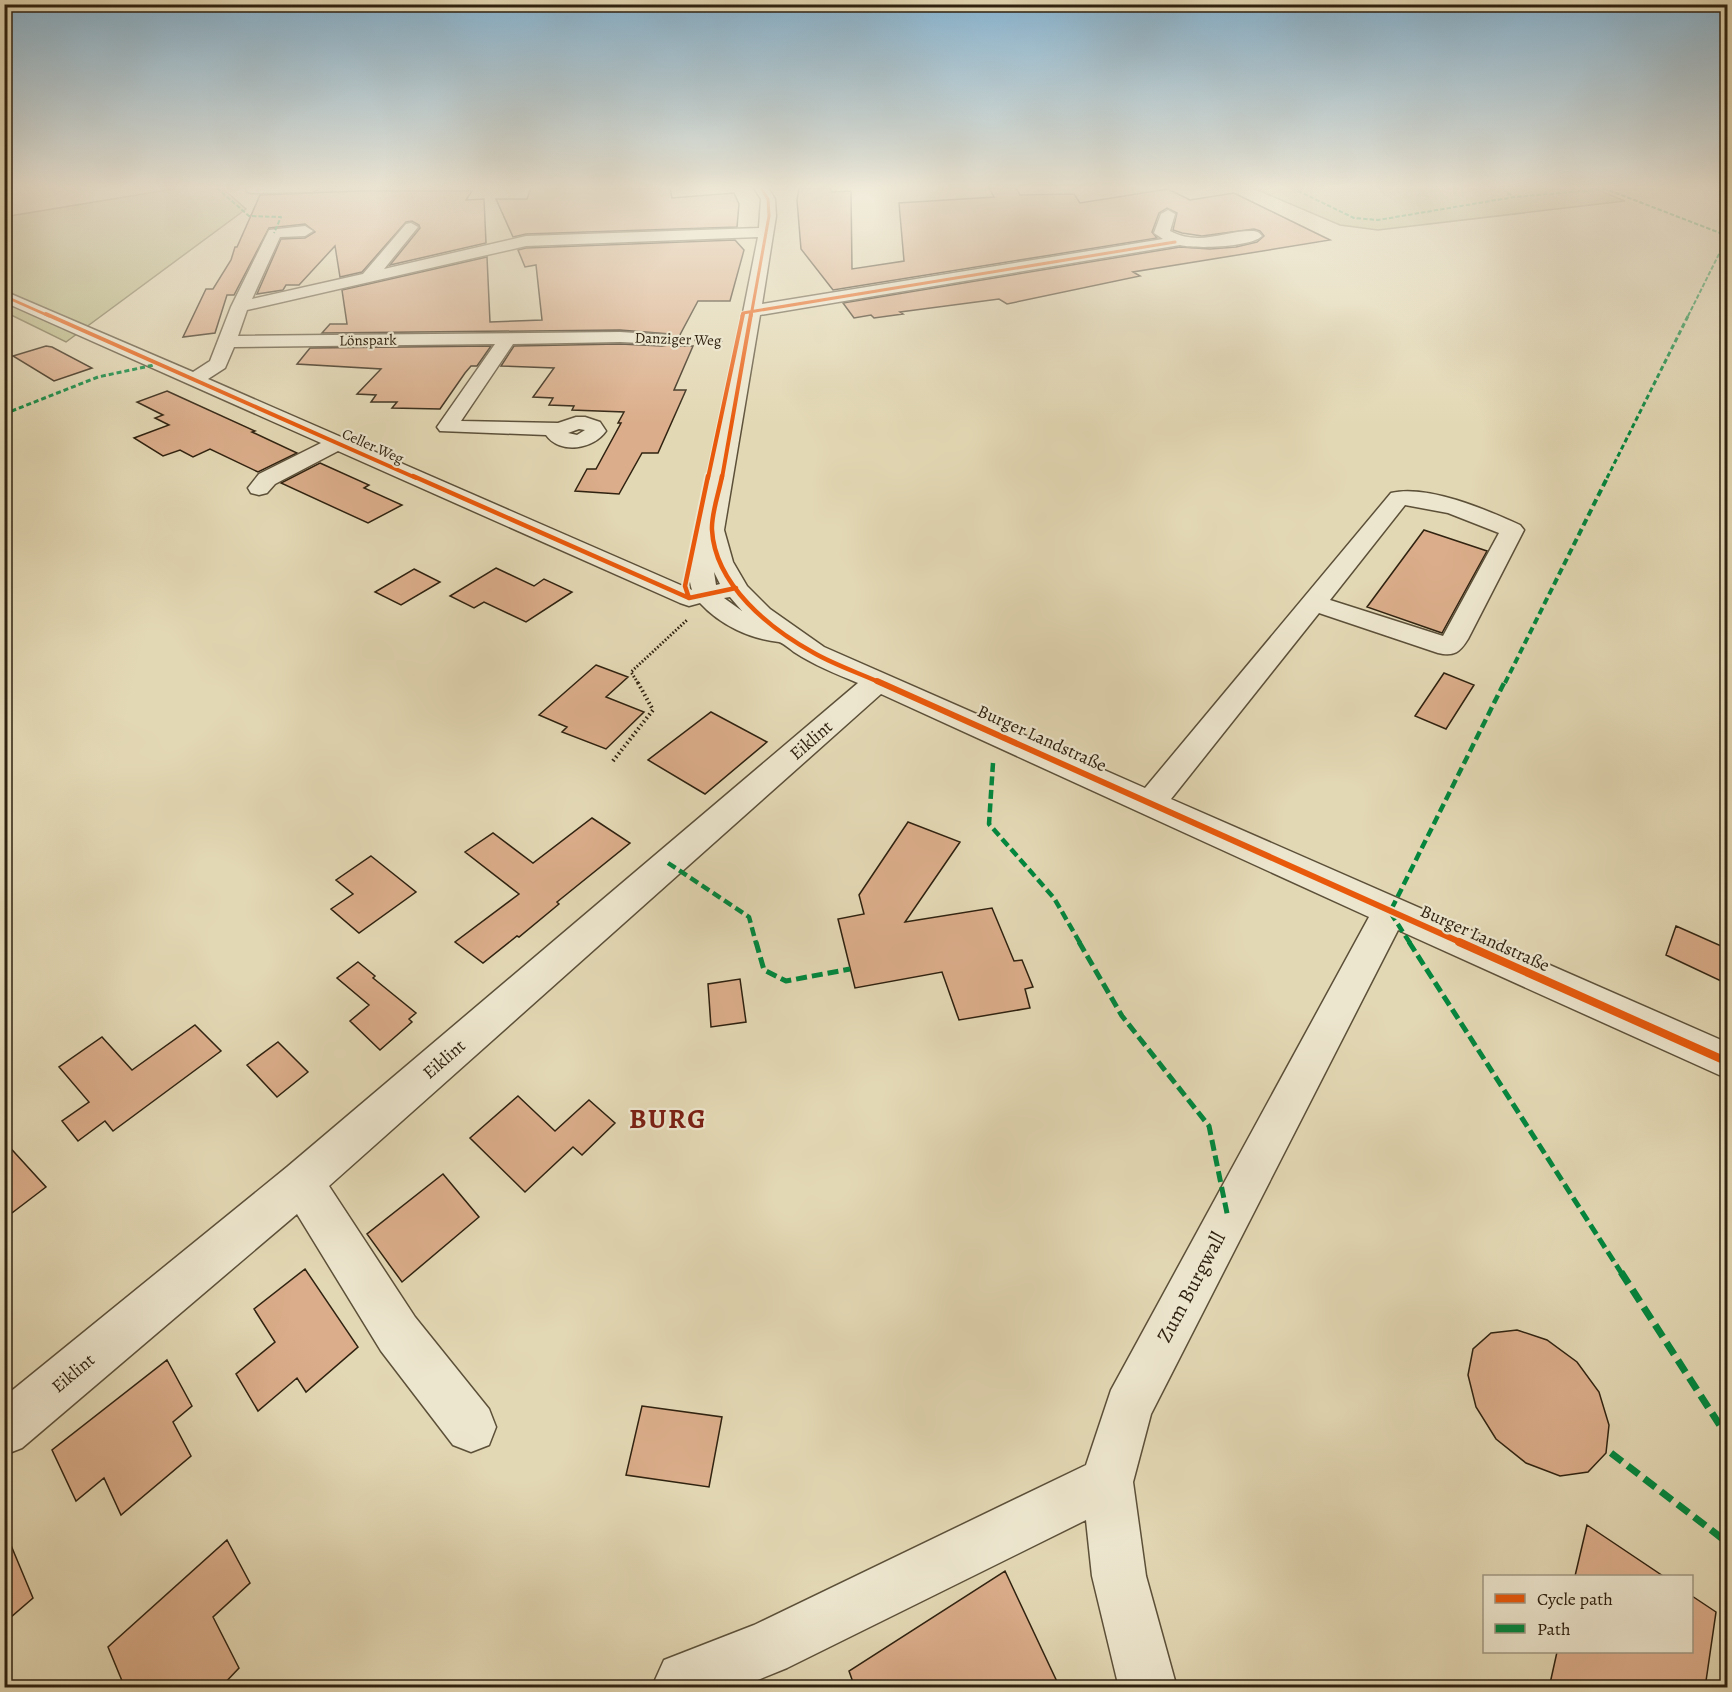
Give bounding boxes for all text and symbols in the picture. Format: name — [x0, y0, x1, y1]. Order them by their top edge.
street label: Danziger Weg — [634, 327, 722, 351]
street label: Lönspark — [339, 329, 397, 350]
street label: Celler Weg — [339, 424, 407, 469]
street label: Burger Landstraße — [974, 699, 1110, 777]
street label: Eiklint — [784, 715, 838, 765]
street label: Burger Landstraße — [1417, 899, 1553, 977]
street label: Eiklint — [417, 1034, 471, 1084]
district label: BURG — [629, 1100, 707, 1138]
street label: Zum Burgwall — [1150, 1227, 1232, 1347]
street label: Eiklint — [46, 1348, 100, 1398]
legend — [1483, 1575, 1693, 1653]
text: Cycle path — [1537, 1587, 1613, 1611]
text: Path — [1537, 1617, 1571, 1641]

